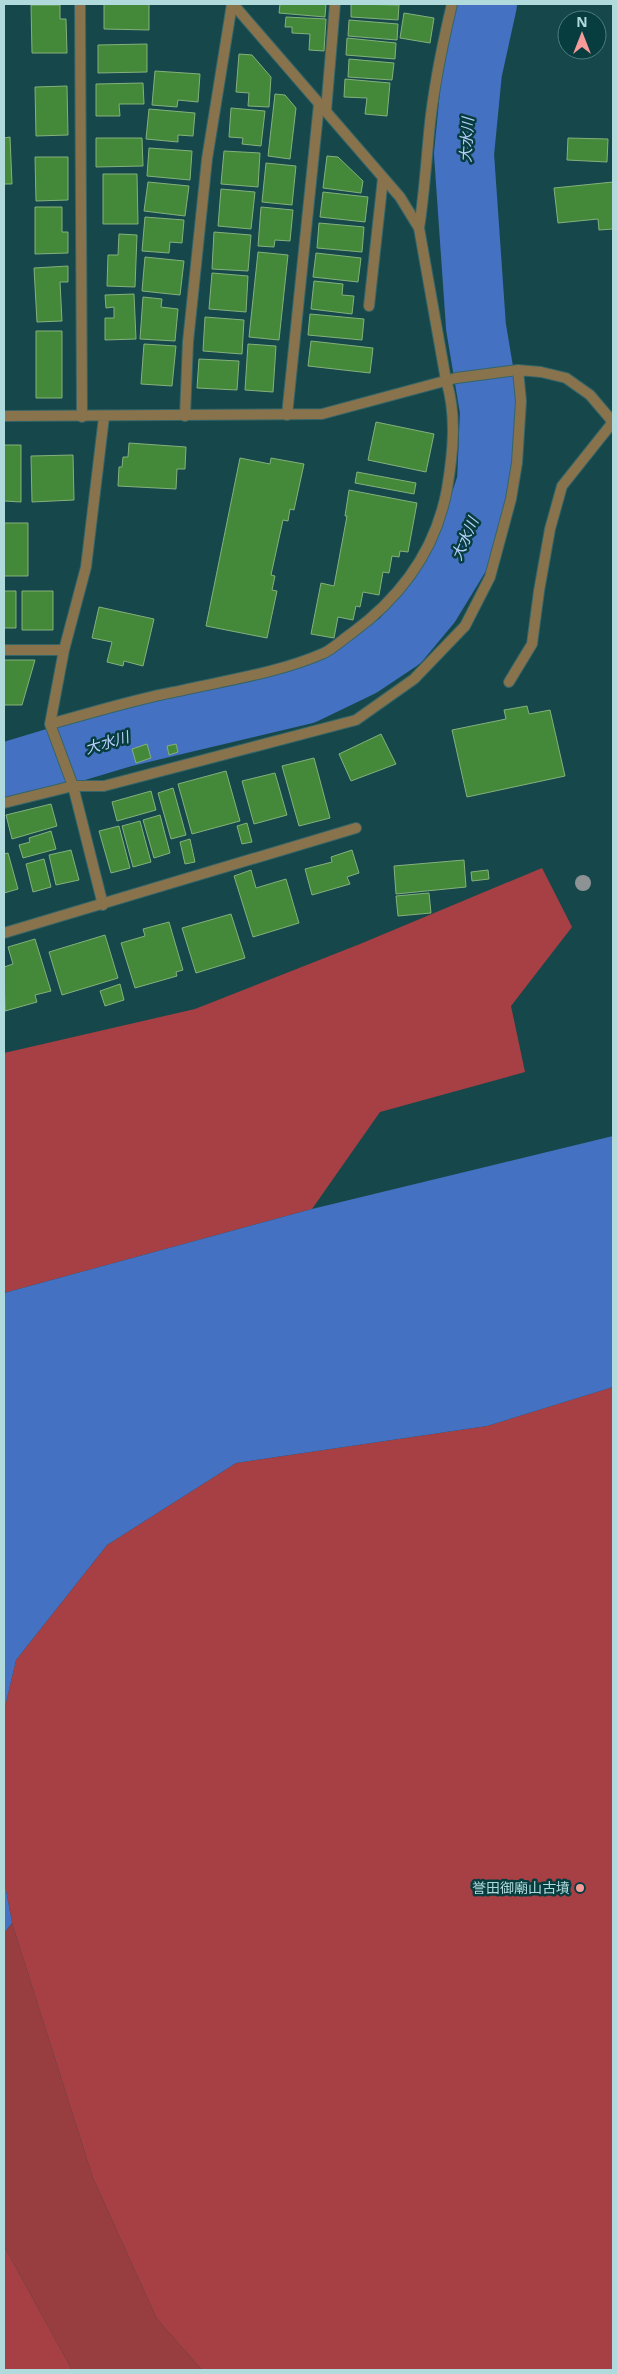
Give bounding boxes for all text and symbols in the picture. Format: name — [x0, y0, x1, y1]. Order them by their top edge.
north arrow — [557, 10, 607, 60]
text: N — [576, 12, 588, 31]
water label: 大水川 — [455, 115, 477, 163]
water label: 大水川 — [446, 512, 483, 563]
water label: 大水川 — [82, 726, 133, 758]
place label: 誉田御廟山古墳 — [472, 1878, 570, 1897]
marker: 誉田御廟山古墳 — [574, 1882, 586, 1894]

